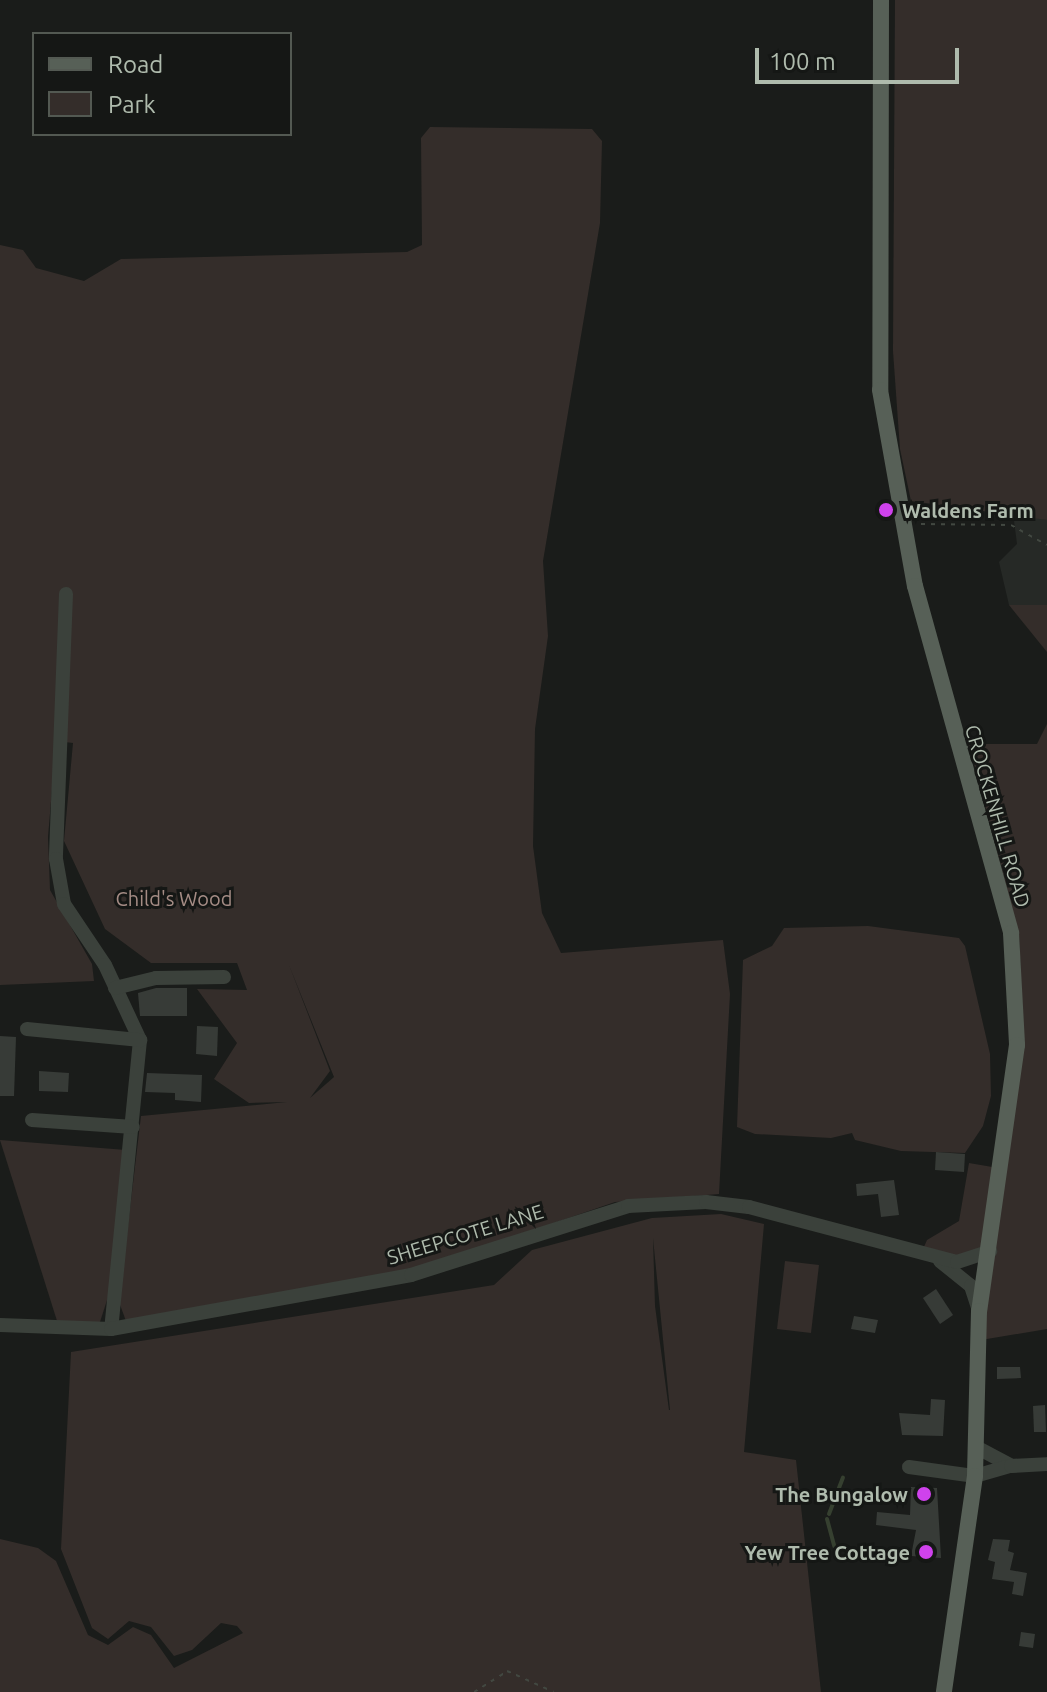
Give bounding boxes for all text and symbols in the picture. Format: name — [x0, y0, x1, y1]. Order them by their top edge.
legend — [32, 32, 292, 136]
scale bar — [759, 32, 963, 82]
text: 100 m — [769, 48, 836, 75]
text: Road — [108, 51, 163, 78]
text: Park — [108, 91, 156, 118]
place label: Waldens Farm — [902, 498, 1034, 522]
marker: Waldens Farm — [877, 501, 895, 519]
street label: CROCKENHILL ROAD — [960, 722, 1036, 910]
park label: Child's Wood — [116, 886, 232, 910]
street label: SHEEPCOTE LANE — [384, 1199, 546, 1269]
place label: The Bungalow — [775, 1482, 908, 1506]
marker: The Bungalow — [915, 1485, 933, 1503]
place label: Yew Tree Cottage — [744, 1540, 910, 1564]
marker: Yew Tree Cottage — [917, 1543, 935, 1561]

